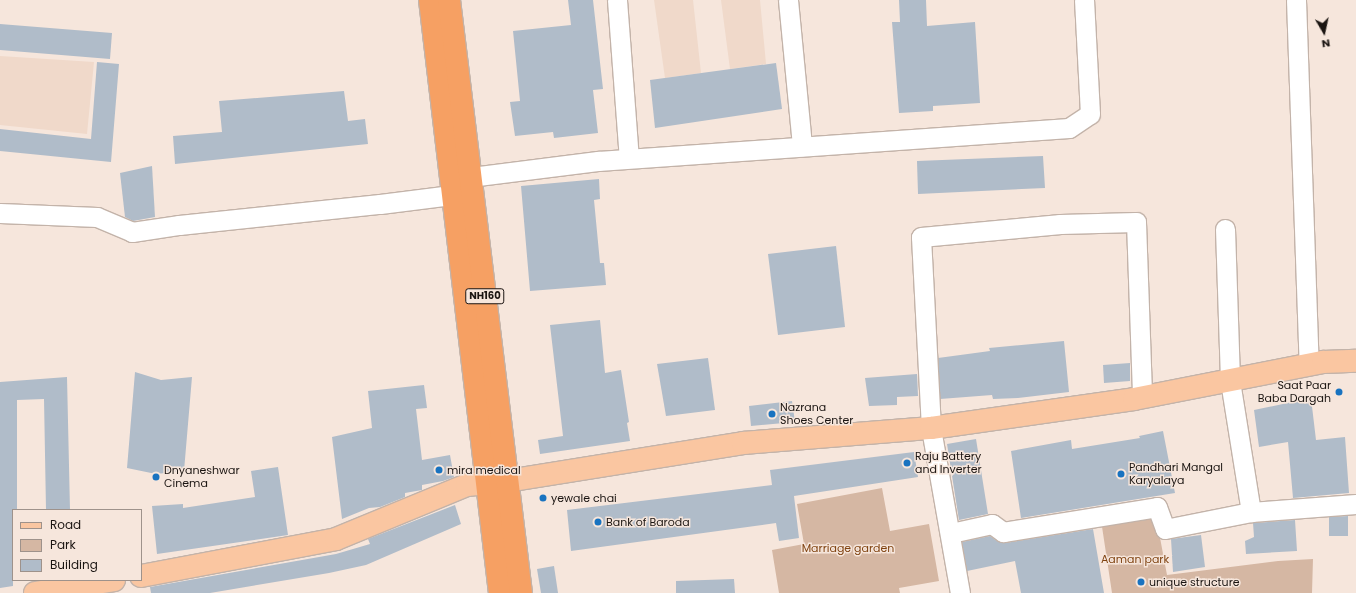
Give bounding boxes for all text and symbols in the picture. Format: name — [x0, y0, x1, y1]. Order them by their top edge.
north arrow — [1304, 12, 1344, 52]
text: N — [1321, 35, 1331, 52]
road number: NH160 — [465, 288, 505, 304]
place label: Saat Paar Baba Dargah — [1258, 379, 1331, 405]
marker: Saat Paar Baba Dargah — [1334, 387, 1344, 397]
place label: Nazrana Shoes Center — [780, 401, 853, 427]
marker: Nazrana Shoes Center — [767, 409, 777, 419]
place label: Raju Battery and Inverter — [915, 450, 982, 476]
marker: Raju Battery and Inverter — [902, 458, 912, 468]
place label: Pandhari Mangal Karyalaya — [1129, 461, 1223, 487]
place label: mira medical — [447, 463, 521, 477]
place label: Dnyaneshwar Cinema — [164, 464, 240, 490]
marker: mira medical — [434, 465, 444, 475]
marker: Pandhari Mangal Karyalaya — [1116, 469, 1126, 479]
marker: Dnyaneshwar Cinema — [151, 472, 161, 482]
place label: yewale chai — [551, 491, 617, 505]
marker: yewale chai — [538, 493, 548, 503]
legend — [12, 509, 142, 581]
place label: Bank of Baroda — [606, 515, 690, 529]
text: Road — [50, 516, 81, 533]
marker: Bank of Baroda — [593, 517, 603, 527]
text: Park — [50, 536, 76, 553]
park label: Marriage garden — [802, 541, 894, 555]
park label: Aaman park — [1101, 552, 1169, 566]
text: Building — [50, 556, 98, 573]
place label: unique structure — [1149, 575, 1240, 589]
marker: unique structure — [1136, 577, 1146, 587]

